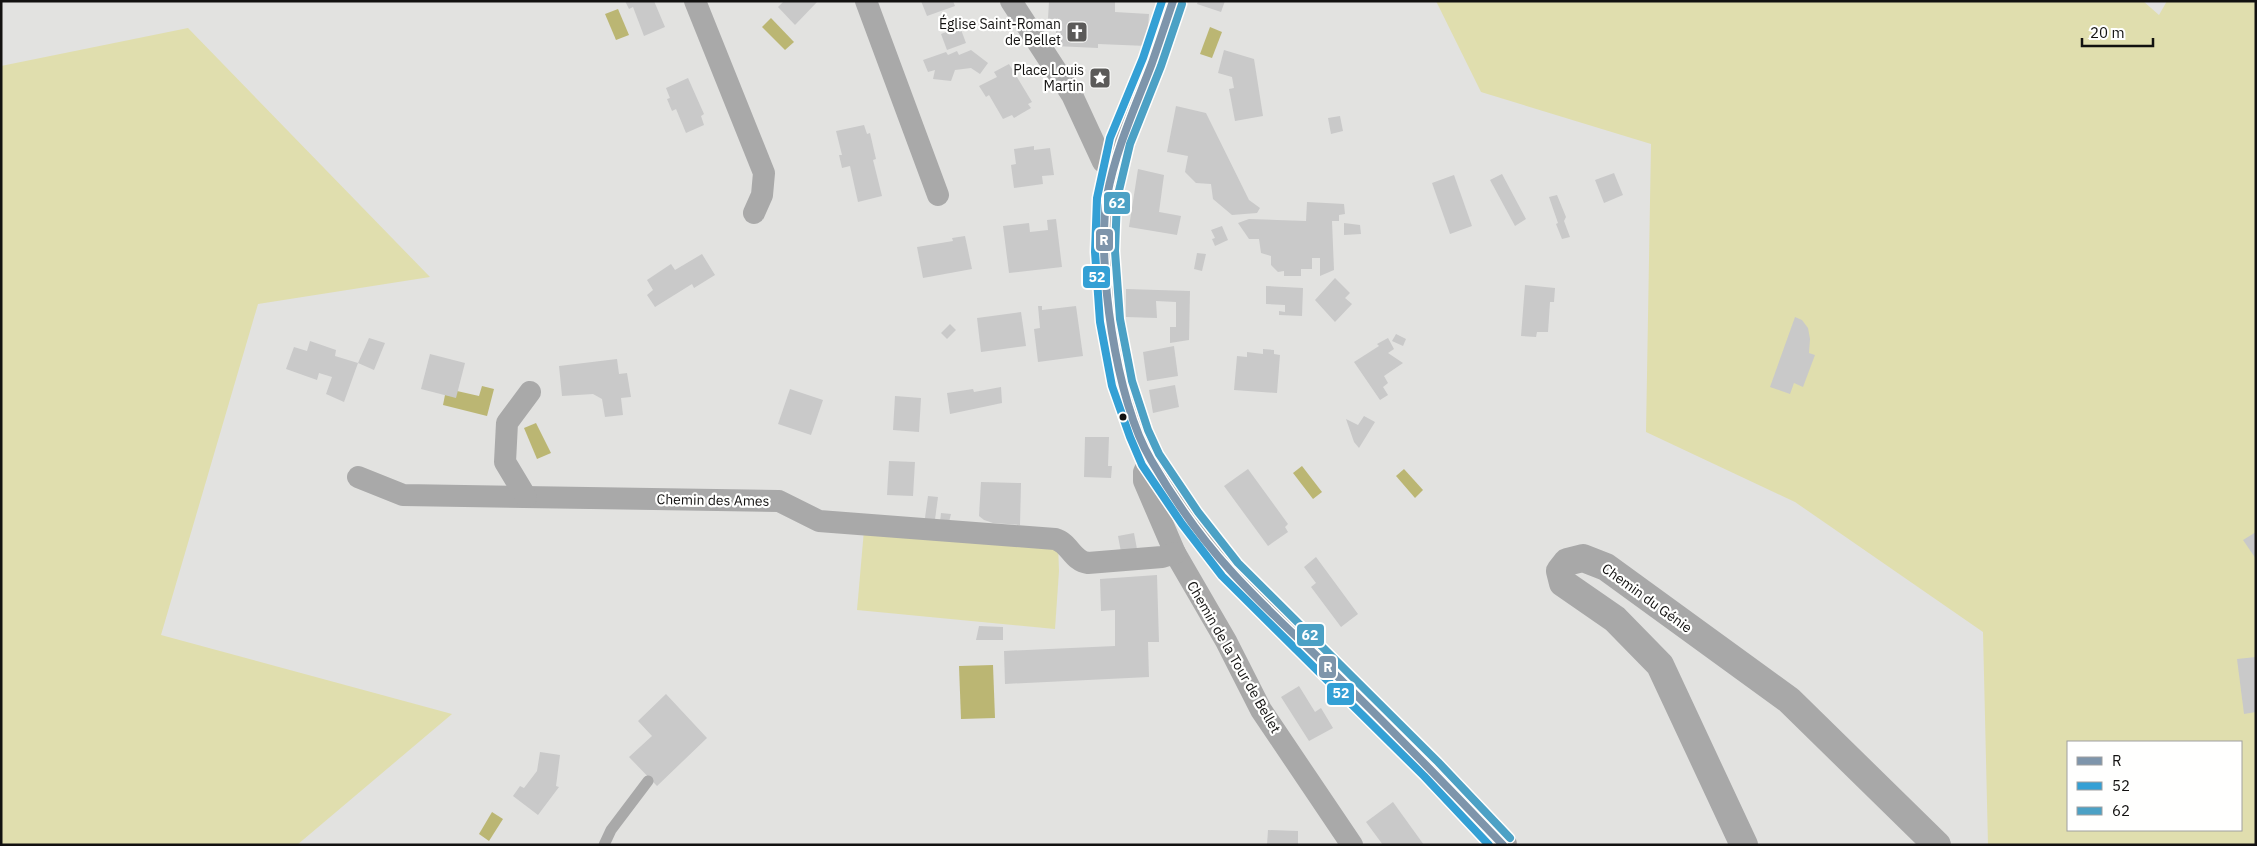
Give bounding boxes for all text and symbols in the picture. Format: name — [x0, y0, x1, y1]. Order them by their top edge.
place label: Église Saint-Roman de Bellet — [939, 14, 1061, 49]
scale bar — [2082, 15, 2153, 47]
church icon: Église Saint-Roman de Bellet — [1065, 20, 1089, 44]
text: 20 m — [2090, 23, 2125, 42]
place label: Place Louis Martin — [1013, 61, 1084, 95]
place icon: Place Louis Martin — [1088, 66, 1112, 90]
line badge: 62 — [1103, 191, 1131, 215]
text: 62 — [1109, 194, 1125, 212]
line badge: R — [1095, 228, 1114, 252]
text: R — [1099, 231, 1109, 249]
line badge: 52 — [1082, 265, 1111, 289]
text: 52 — [1089, 268, 1105, 286]
unlabelled marker — [1118, 412, 1128, 422]
street label: Chemin des Ames — [656, 490, 770, 510]
street label: Chemin du Génie — [1598, 559, 1696, 637]
street label: Chemin de la Tour de Bellet — [1183, 578, 1285, 736]
line badge: 62 — [1296, 623, 1325, 647]
text: 62 — [1302, 626, 1318, 644]
line badge: R — [1318, 655, 1337, 679]
text: R — [1323, 658, 1333, 676]
line badge: 52 — [1326, 682, 1355, 706]
text: 52 — [1333, 684, 1349, 702]
legend — [2067, 741, 2242, 831]
text: R — [2112, 751, 2122, 770]
text: 52 — [2112, 776, 2130, 795]
text: 62 — [2112, 801, 2130, 820]

